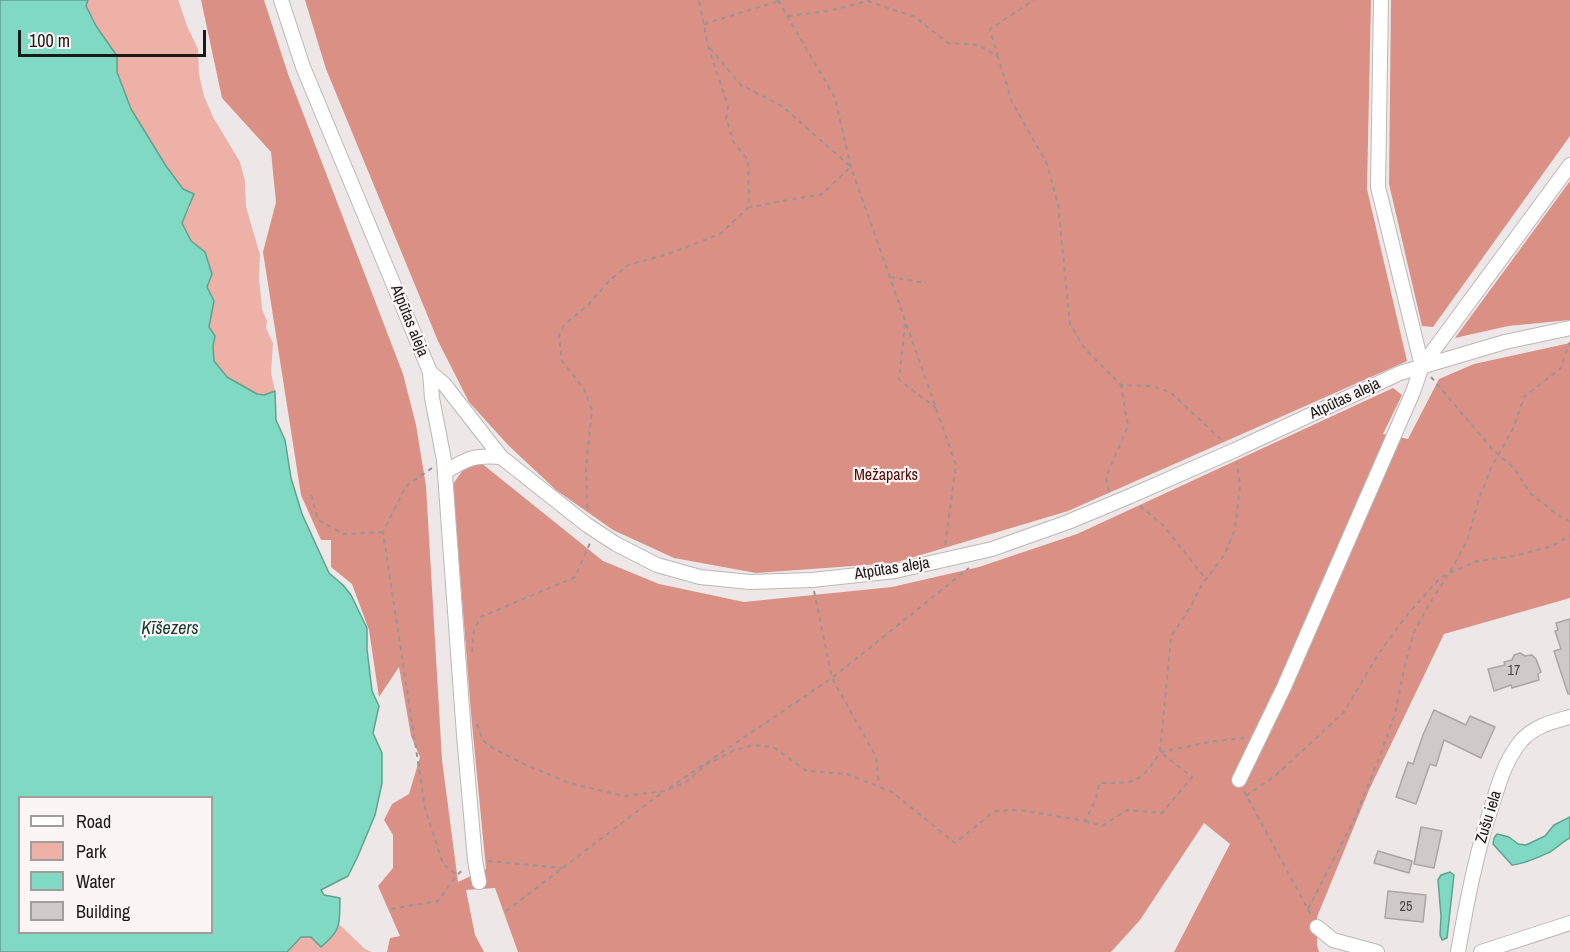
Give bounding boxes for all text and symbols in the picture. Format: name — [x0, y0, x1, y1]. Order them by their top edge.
scale bar — [21, 18, 208, 56]
text: 100 m — [29, 28, 70, 53]
street label: Atpūtas aleja — [386, 282, 432, 360]
street label: Atpūtas aleja — [1307, 374, 1383, 424]
park label: Mežaparks — [854, 466, 918, 486]
street label: Atpūtas aleja — [853, 554, 931, 584]
water label: Ķīšezers — [141, 618, 199, 640]
house number: 17 — [1508, 663, 1520, 679]
street label: Zušu iela — [1472, 788, 1506, 846]
legend — [18, 796, 213, 934]
text: Road — [76, 809, 111, 834]
text: Park — [76, 839, 106, 864]
text: Water — [76, 869, 115, 894]
text: Building — [76, 899, 130, 924]
house number: 25 — [1400, 899, 1412, 915]

